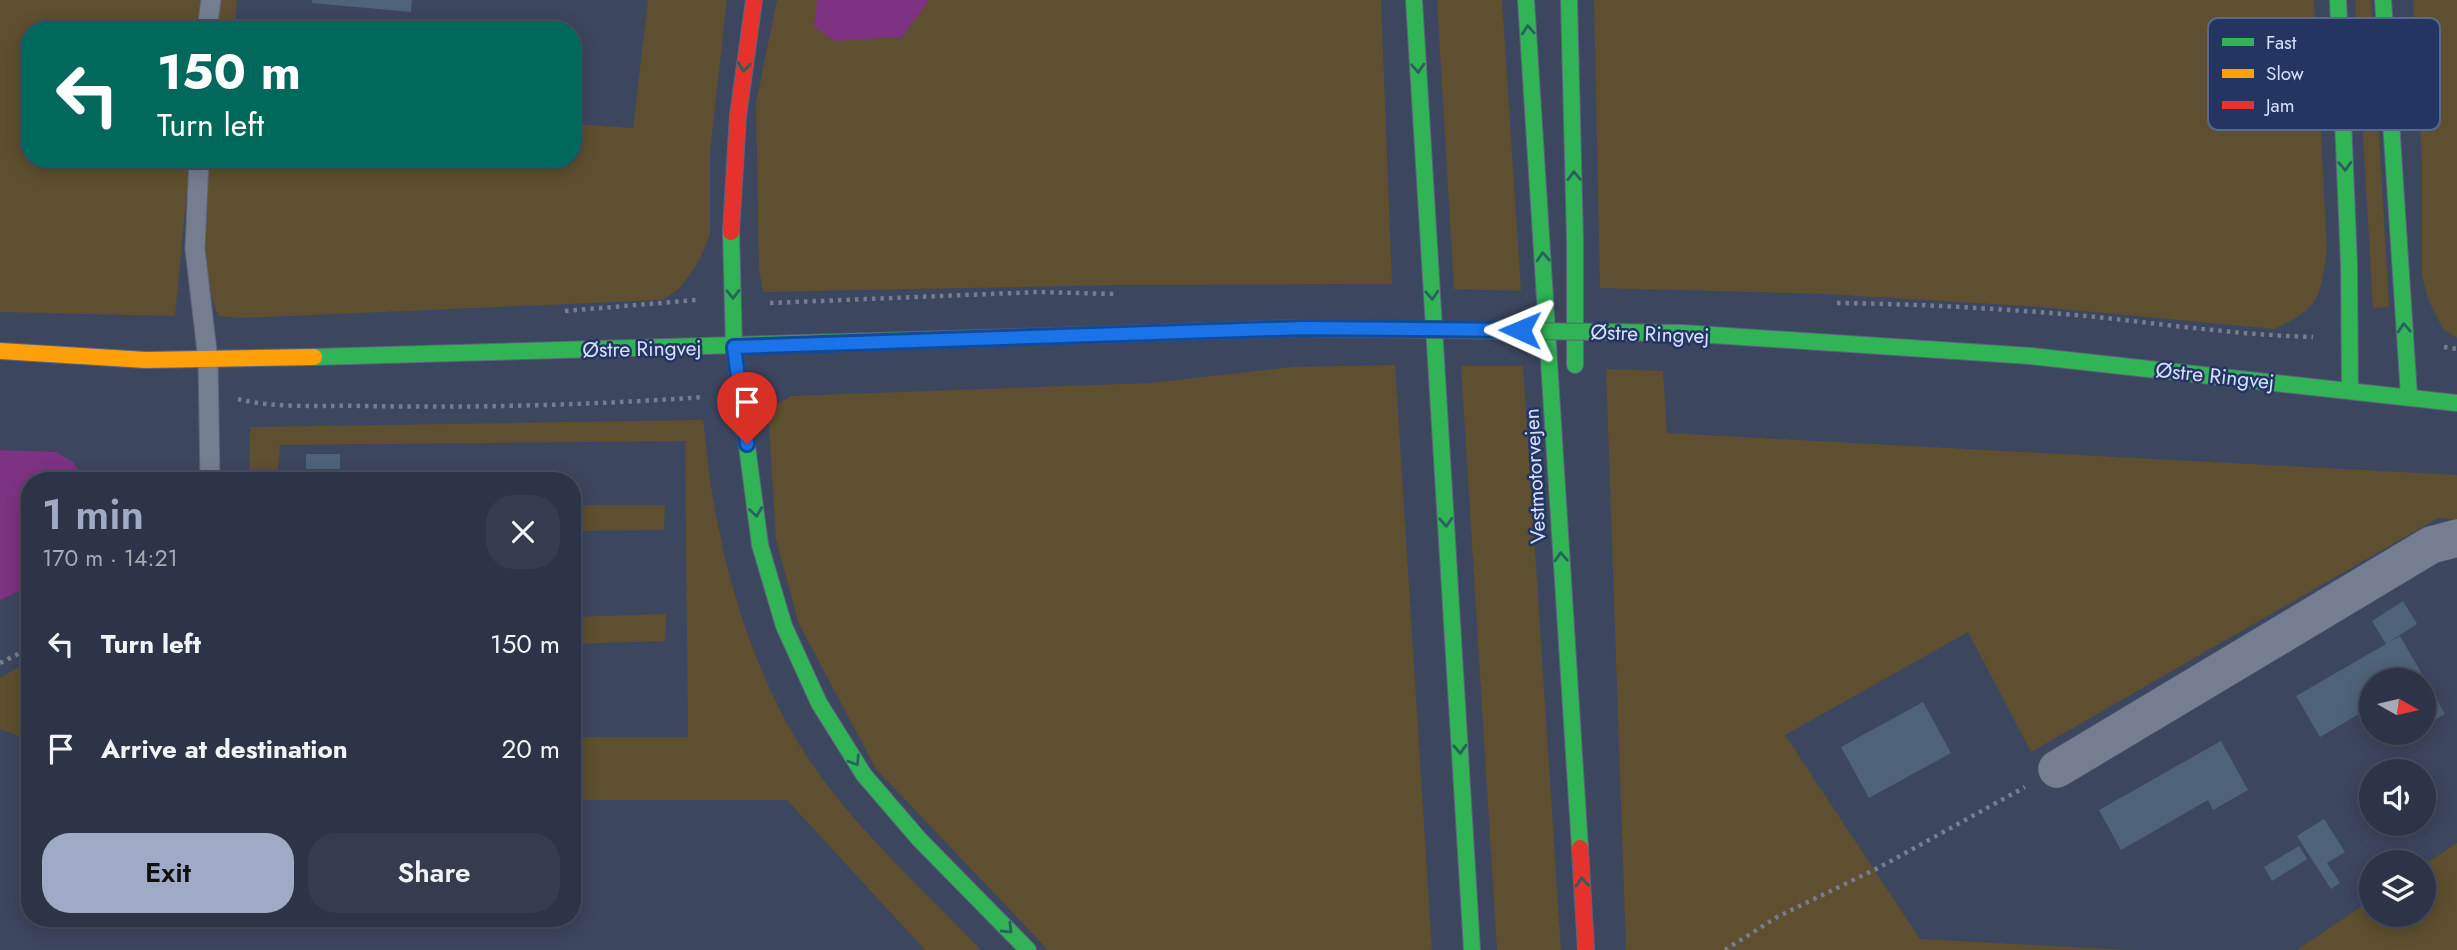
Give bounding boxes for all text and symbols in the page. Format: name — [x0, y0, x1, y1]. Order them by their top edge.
legend — [2208, 18, 2440, 130]
one-way arrow — [1521, 24, 1536, 35]
text: Fast — [2266, 29, 2297, 56]
text: 150 m — [157, 37, 301, 107]
icon: left — [42, 49, 133, 140]
text: Slow — [2266, 60, 2304, 87]
one-way arrow — [736, 62, 751, 73]
one-way arrow — [1411, 63, 1426, 74]
text: Jam — [2263, 92, 2295, 119]
text: Turn left — [157, 102, 264, 148]
one-way arrow — [2338, 161, 2353, 172]
one-way arrow — [1566, 171, 1582, 181]
one-way arrow — [1536, 251, 1551, 262]
one-way arrow — [725, 289, 740, 300]
one-way arrow — [1424, 290, 1439, 301]
position arrow — [1483, 293, 1557, 367]
street label: Østre Ringvej — [1590, 317, 1710, 351]
one-way arrow — [2397, 323, 2412, 334]
street label: Østre Ringvej — [582, 333, 702, 365]
street label: Østre Ringvej — [2154, 355, 2276, 397]
pin — [717, 372, 777, 444]
icon: arrive — [728, 383, 766, 421]
street label: Vestmotorvejen — [1516, 408, 1554, 544]
text: 1 min — [42, 484, 144, 545]
button: close — [486, 495, 560, 569]
one-way arrow — [748, 506, 763, 518]
one-way arrow — [1438, 517, 1453, 528]
text: 170 m · 14:21 — [42, 541, 178, 575]
one-way arrow — [1554, 551, 1569, 562]
icon: left — [42, 625, 80, 663]
text: Turn left — [101, 625, 201, 663]
text: 150 m — [490, 625, 560, 663]
north arrow — [2359, 668, 2436, 746]
map controls — [2359, 668, 2436, 927]
icon: arrive — [42, 730, 80, 768]
text: Arrive at destination — [101, 730, 348, 768]
text: 20 m — [502, 730, 560, 768]
one-way arrow — [1452, 744, 1467, 755]
one-way arrow — [847, 753, 860, 766]
button: sound — [2359, 759, 2436, 836]
button: Exit — [42, 833, 294, 913]
button: Share — [308, 833, 560, 913]
button: layers — [2359, 850, 2436, 927]
one-way arrow — [1575, 876, 1590, 887]
one-way arrow — [999, 921, 1012, 934]

